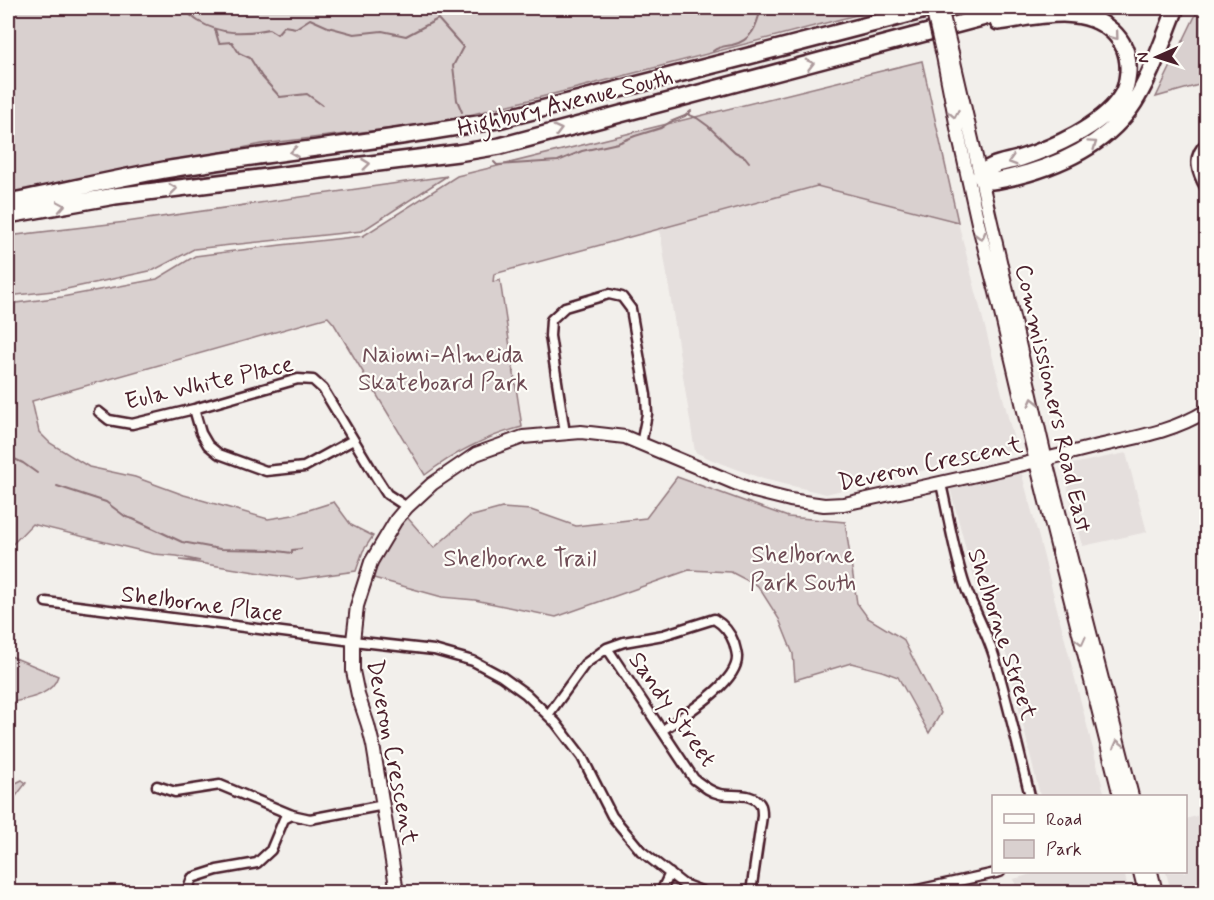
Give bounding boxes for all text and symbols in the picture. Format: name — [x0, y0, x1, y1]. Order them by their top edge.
north arrow — [1127, 27, 1187, 87]
one-way arrow — [1108, 29, 1119, 40]
text: N — [1133, 52, 1154, 64]
one-way arrow — [804, 58, 814, 71]
street label: Highbury Avenue South — [454, 62, 677, 148]
one-way arrow — [947, 109, 960, 119]
one-way arrow — [553, 125, 563, 138]
one-way arrow — [1086, 140, 1097, 151]
one-way arrow — [289, 145, 299, 158]
one-way arrow — [1007, 154, 1018, 166]
one-way arrow — [362, 159, 371, 171]
one-way arrow — [168, 183, 178, 196]
one-way arrow — [56, 200, 66, 213]
one-way arrow — [974, 230, 986, 241]
street label: Commissioners Road East — [1007, 261, 1099, 536]
park label: Naiomi-Almeida Skateboard Park — [358, 340, 528, 399]
street label: Eula White Place — [122, 349, 297, 418]
one-way arrow — [1028, 397, 1041, 407]
street label: Deveron Crescent — [835, 430, 1025, 499]
park label: Shelborne Park South — [750, 540, 856, 599]
park label: Shelborne Trail — [443, 544, 597, 575]
street label: Shelborne Street — [959, 545, 1044, 724]
street label: Shelborne Place — [119, 579, 284, 630]
one-way arrow — [1073, 636, 1086, 646]
street label: Sandy Street — [621, 646, 723, 774]
street label: Deveron Crescent — [358, 657, 425, 848]
one-way arrow — [1113, 740, 1126, 750]
legend — [992, 795, 1187, 873]
text: Road — [1046, 808, 1082, 832]
text: Park — [1046, 838, 1082, 862]

